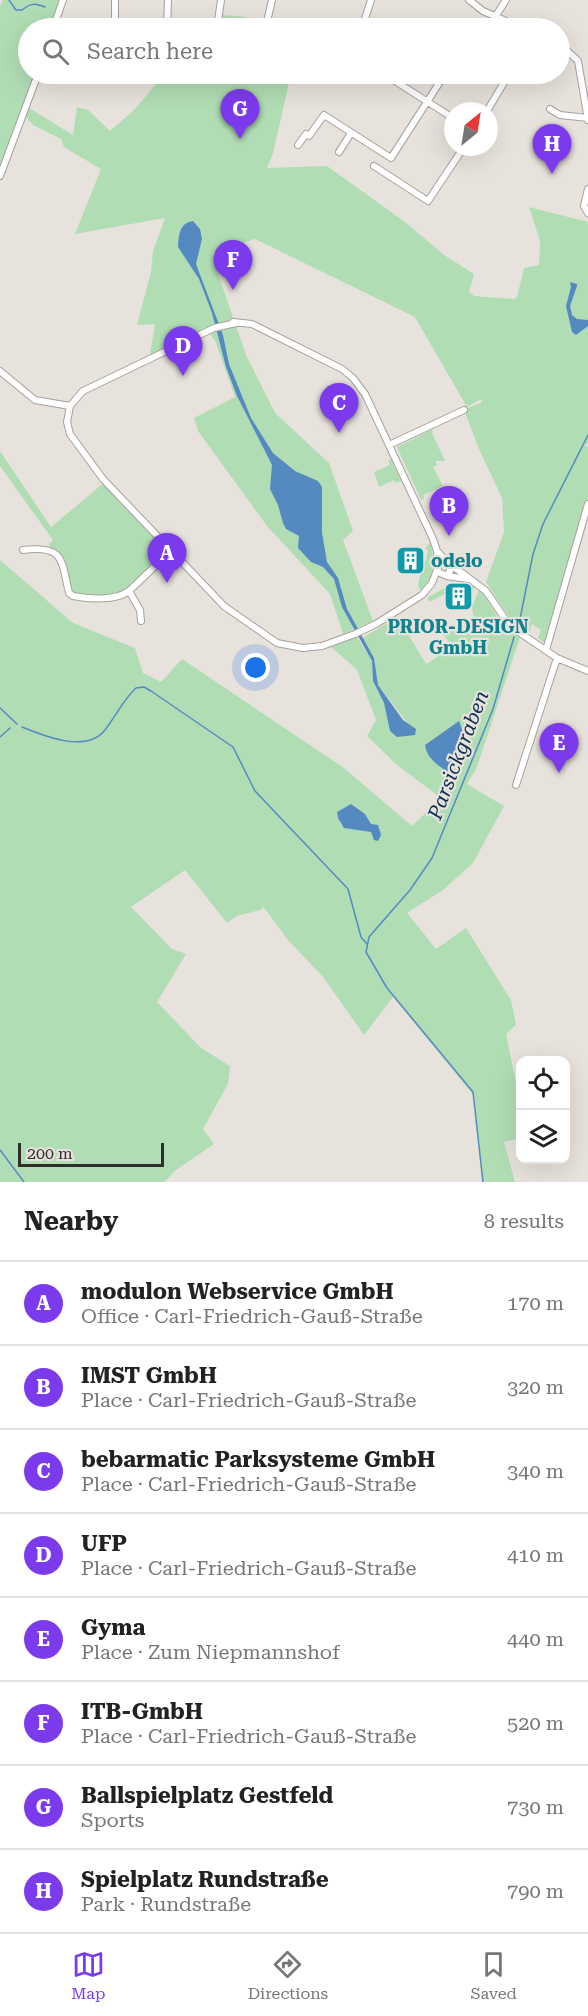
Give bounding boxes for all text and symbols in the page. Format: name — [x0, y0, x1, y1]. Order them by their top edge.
search box — [18, 18, 570, 84]
icon: search — [39, 35, 72, 68]
text: Search here — [87, 39, 213, 64]
pin: G — [220, 90, 260, 139]
north arrow — [444, 102, 498, 156]
pin: H — [532, 124, 572, 174]
pin: F — [214, 240, 252, 290]
pin: D — [164, 326, 202, 376]
pin: C — [320, 384, 358, 433]
pin: B — [430, 486, 468, 536]
pin: A — [148, 534, 186, 583]
building icon: odelo — [394, 544, 426, 576]
place label: odelo — [431, 550, 483, 571]
building icon: PRIOR-DESIGN GmbH — [442, 581, 474, 613]
place label: PRIOR-DESIGN GmbH — [387, 616, 529, 658]
your location — [241, 653, 270, 682]
water label: Parsickgraben — [422, 687, 494, 824]
pin: E — [540, 724, 578, 773]
map controls — [516, 1056, 570, 1164]
button: locate — [516, 1056, 570, 1110]
button: layers — [516, 1110, 570, 1164]
scale bar — [18, 1140, 164, 1168]
text: 200 m — [27, 1144, 73, 1163]
text: Nearby — [24, 1206, 118, 1236]
text: 8 results — [484, 1209, 564, 1233]
text: modulon Webservice GmbH — [81, 1279, 394, 1304]
text: A — [36, 1291, 51, 1315]
text: 170 m — [507, 1291, 564, 1315]
text: Office · Carl-Friedrich-Gauß-Straße — [81, 1304, 423, 1328]
text: IMST GmbH — [81, 1363, 217, 1388]
text: B — [36, 1375, 51, 1399]
text: 320 m — [507, 1375, 564, 1399]
text: Place · Carl-Friedrich-Gauß-Straße — [81, 1388, 416, 1412]
text: bebarmatic Parksysteme GmbH — [81, 1447, 435, 1472]
text: C — [37, 1459, 51, 1483]
text: 340 m — [507, 1459, 564, 1483]
text: Place · Carl-Friedrich-Gauß-Straße — [81, 1472, 416, 1496]
text: UFP — [81, 1531, 127, 1556]
text: D — [35, 1543, 52, 1567]
text: 410 m — [507, 1543, 564, 1567]
text: Place · Carl-Friedrich-Gauß-Straße — [81, 1556, 416, 1580]
text: Gyma — [81, 1615, 145, 1640]
text: E — [37, 1627, 50, 1651]
text: 440 m — [507, 1627, 564, 1651]
text: Place · Zum Niepmannshof — [81, 1640, 340, 1664]
text: ITB-GmbH — [81, 1699, 203, 1724]
text: F — [37, 1711, 50, 1735]
text: 520 m — [507, 1711, 564, 1735]
text: Place · Carl-Friedrich-Gauß-Straße — [81, 1724, 416, 1748]
text: Ballspielplatz Gestfeld — [81, 1783, 333, 1808]
text: G — [36, 1795, 51, 1819]
text: 730 m — [507, 1795, 564, 1819]
text: Sports — [81, 1808, 144, 1832]
text: Spielplatz Rundstraße — [81, 1867, 329, 1892]
text: H — [35, 1879, 52, 1903]
text: 790 m — [507, 1879, 564, 1903]
text: Park · Rundstraße — [81, 1892, 251, 1916]
tab: Map — [71, 1948, 105, 2003]
tab: Directions — [248, 1948, 328, 2003]
tab: Saved — [470, 1948, 517, 2003]

